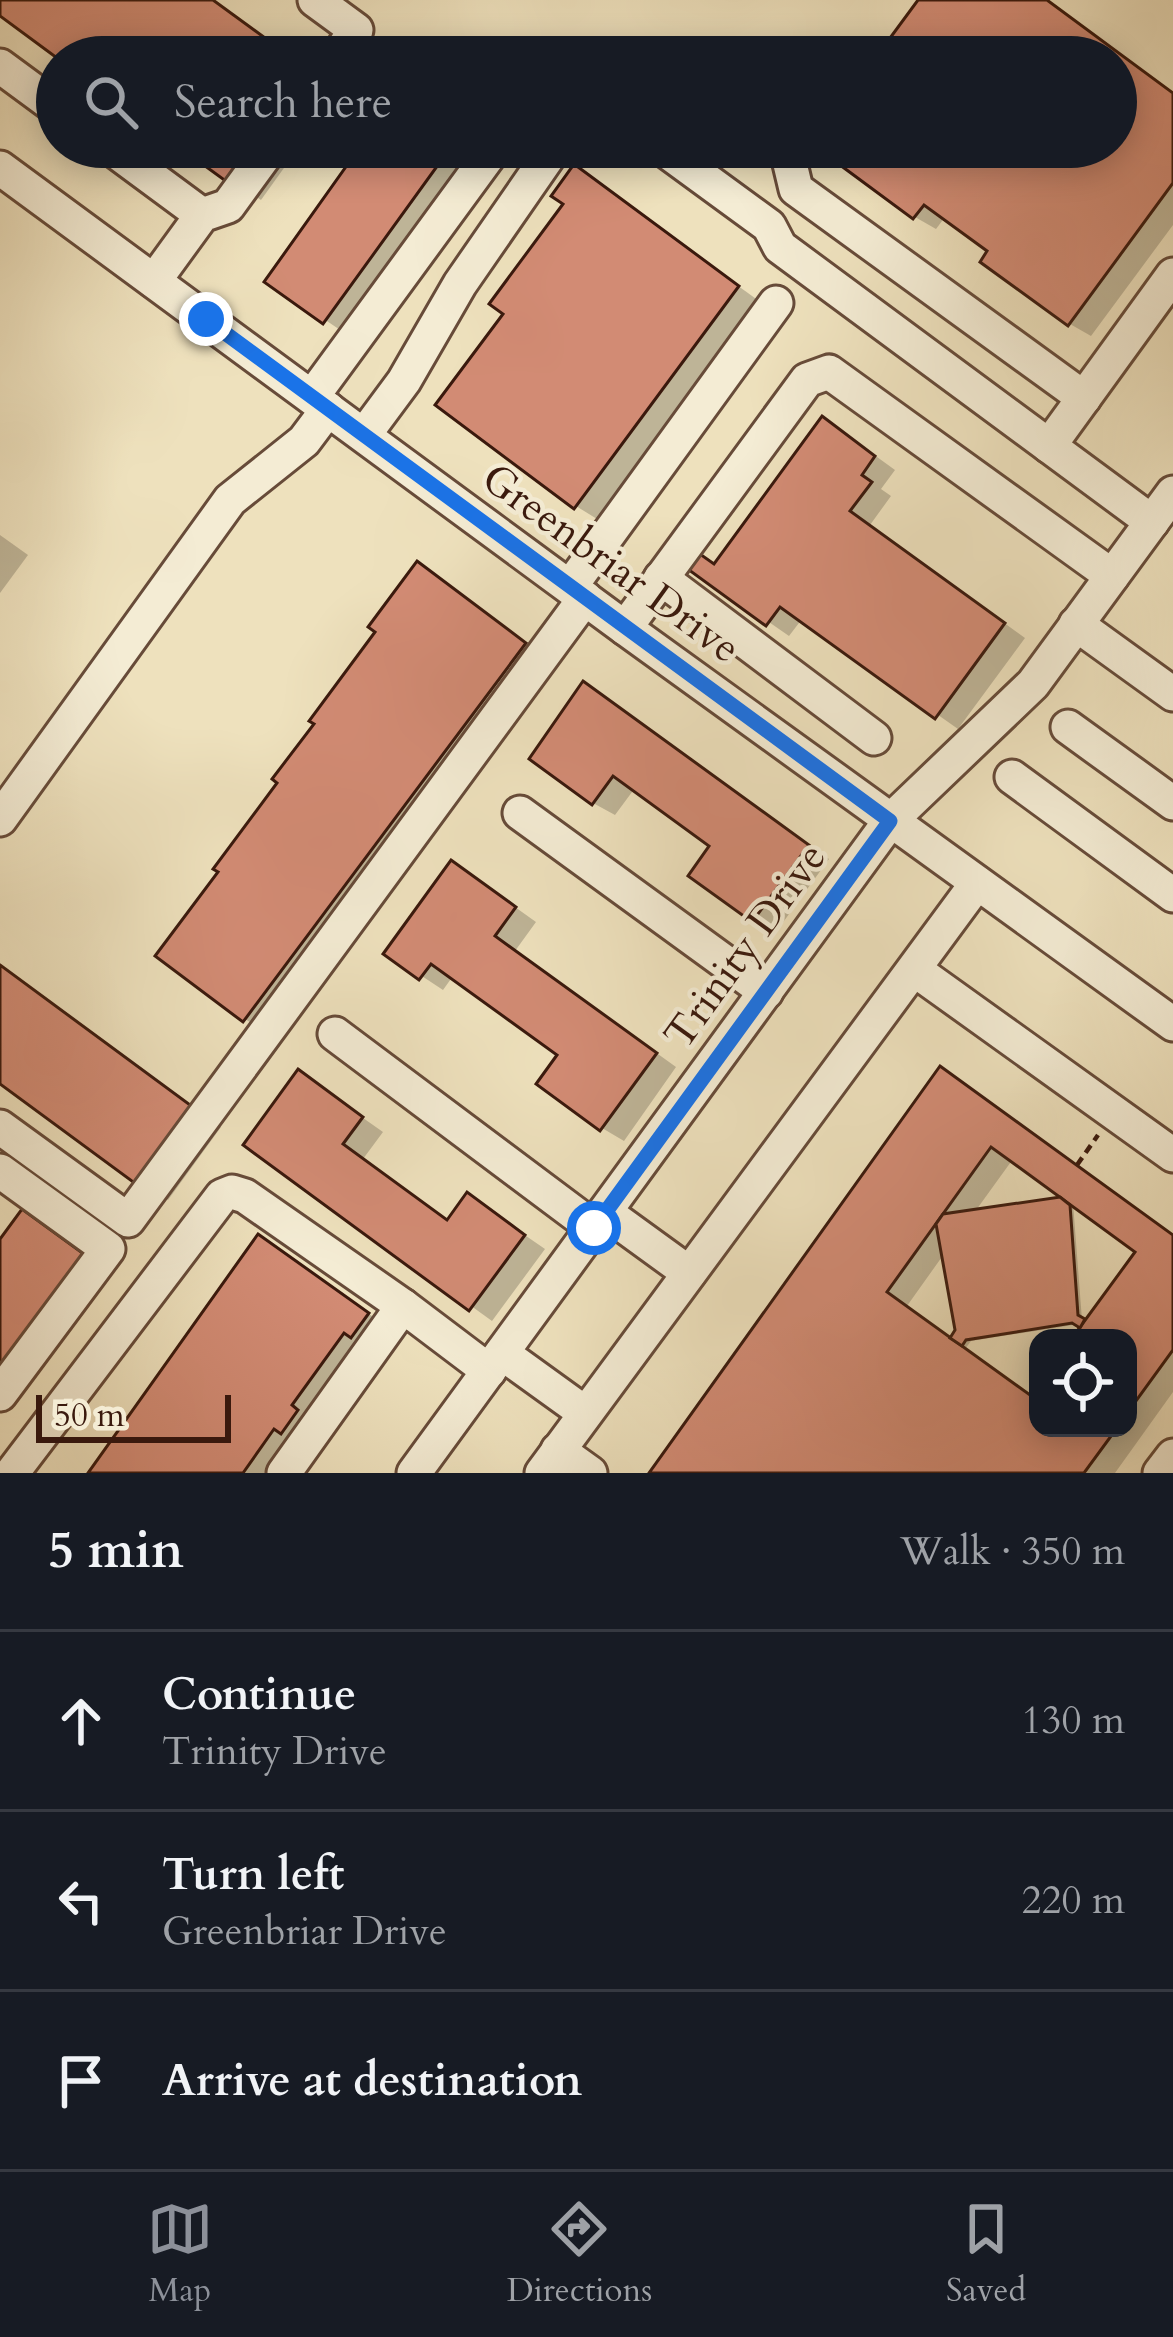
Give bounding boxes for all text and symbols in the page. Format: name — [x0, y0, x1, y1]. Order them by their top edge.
search box — [36, 36, 1137, 168]
icon: search — [78, 69, 144, 135]
text: Search here — [174, 72, 392, 133]
route end — [179, 292, 233, 346]
street label: Greenbriar Drive — [470, 450, 752, 676]
street label: Trinity Drive — [651, 831, 839, 1060]
route start — [567, 1201, 621, 1255]
map controls — [1029, 1329, 1137, 1437]
button: locate — [1029, 1329, 1137, 1437]
scale bar — [36, 1389, 231, 1442]
text: 50 m — [54, 1393, 125, 1438]
text: 5 min — [48, 1516, 184, 1586]
text: Walk · 350 m — [900, 1525, 1125, 1578]
text: Continue — [162, 1664, 356, 1725]
icon: ahead — [48, 1688, 114, 1754]
text: 130 m — [1022, 1694, 1125, 1747]
text: Trinity Drive — [162, 1725, 387, 1778]
text: Turn left — [162, 1844, 344, 1905]
icon: left — [48, 1868, 114, 1934]
text: 220 m — [1022, 1874, 1125, 1927]
text: Greenbriar Drive — [162, 1905, 447, 1958]
icon: arrive — [48, 2048, 114, 2114]
text: Arrive at destination — [162, 2050, 582, 2111]
tab: Map — [147, 2196, 213, 2313]
tab: Directions — [507, 2196, 652, 2313]
tab: Saved — [946, 2196, 1026, 2313]

